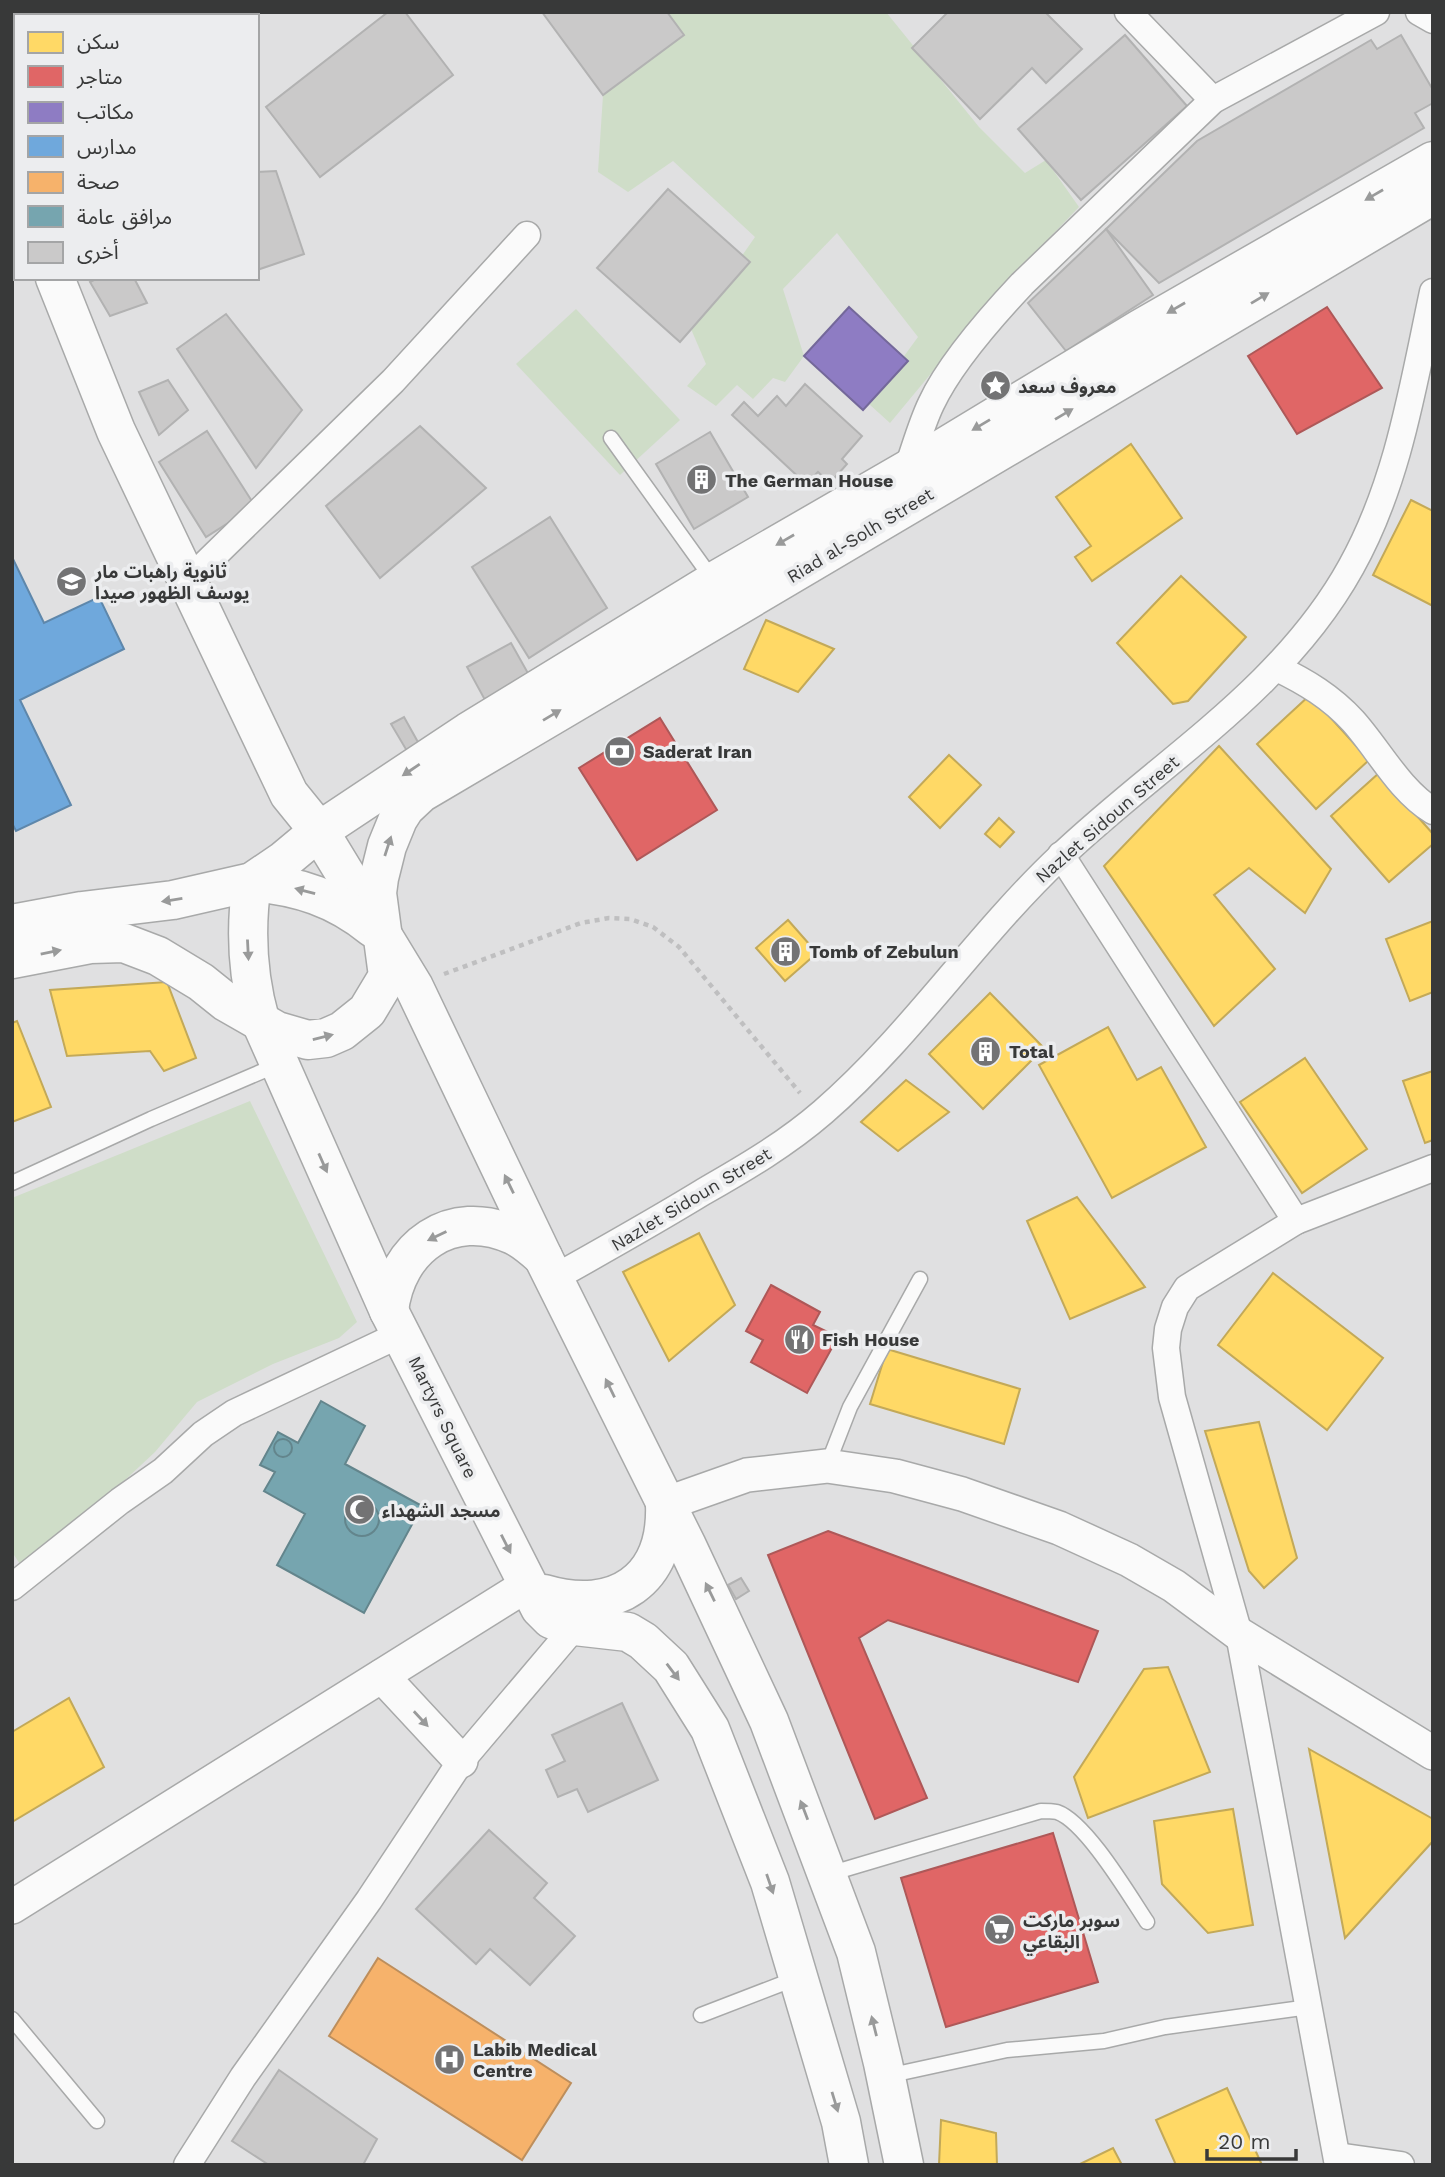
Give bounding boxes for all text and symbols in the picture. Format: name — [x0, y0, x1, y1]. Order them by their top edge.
legend — [14, 14, 259, 280]
text: سكن — [77, 29, 119, 54]
text: متاجر — [76, 64, 123, 89]
text: مكاتب — [77, 99, 134, 124]
text: مدارس — [77, 134, 137, 159]
text: صحة — [77, 169, 120, 194]
one-way arrow — [1364, 189, 1383, 201]
text: مرافق عامة — [77, 204, 172, 230]
text: أخرى — [77, 239, 119, 264]
one-way arrow — [1251, 291, 1270, 304]
one-way arrow — [1167, 302, 1186, 314]
place icon: معروف سعد — [978, 369, 1012, 403]
place label: معروف سعد — [1018, 376, 1116, 398]
one-way arrow — [1055, 407, 1074, 420]
one-way arrow — [972, 419, 991, 432]
building icon: The German House — [685, 463, 719, 497]
place label: The German House — [725, 470, 893, 491]
street label: Riad al-Solh Street — [783, 483, 937, 587]
one-way arrow — [775, 534, 795, 546]
place label: ثانوية راهبات مار يوسف الظهور صيدا — [94, 561, 250, 604]
school or university icon: ثانوية راهبات مار يوسف الظهور صيدا — [55, 564, 89, 598]
one-way arrow — [542, 709, 561, 722]
bank icon: Saderat Iran — [603, 734, 637, 768]
place label: Saderat Iran — [643, 741, 752, 762]
street label: Nazlet Sidoun Street — [1031, 751, 1183, 887]
one-way arrow — [402, 763, 420, 777]
one-way arrow — [383, 836, 394, 857]
one-way arrow — [294, 885, 316, 896]
one-way arrow — [160, 895, 182, 906]
building icon: Tomb of Zebulun — [769, 934, 803, 968]
one-way arrow — [242, 939, 253, 961]
place label: Tomb of Zebulun — [809, 941, 959, 962]
one-way arrow — [40, 946, 62, 957]
one-way arrow — [312, 1031, 334, 1042]
building icon: Total — [969, 1034, 1003, 1068]
place label: Total — [1009, 1041, 1054, 1062]
street label: Nazlet Sidoun Street — [607, 1143, 775, 1255]
one-way arrow — [317, 1153, 329, 1173]
one-way arrow — [504, 1174, 515, 1194]
one-way arrow — [426, 1230, 446, 1242]
restaurant icon: Fish House — [782, 1322, 816, 1356]
place label: Fish House — [822, 1329, 919, 1350]
street label: Martyrs Square — [404, 1353, 482, 1481]
one-way arrow — [604, 1378, 615, 1398]
mosque icon: مسجد الشهداء — [342, 1493, 376, 1527]
place label: مسجد الشهداء — [382, 1500, 501, 1521]
one-way arrow — [501, 1534, 512, 1554]
one-way arrow — [704, 1582, 716, 1602]
one-way arrow — [666, 1663, 680, 1681]
one-way arrow — [413, 1710, 429, 1727]
one-way arrow — [798, 1800, 809, 1821]
one-way arrow — [765, 1873, 776, 1894]
place label: سوبر ماركت البقاعي — [1023, 1910, 1120, 1956]
supermarket icon: سوبر ماركت البقاعي — [983, 1913, 1017, 1947]
one-way arrow — [869, 2015, 880, 2037]
place label: Labib Medical Centre — [473, 2039, 597, 2081]
hospital icon: Labib Medical Centre — [433, 2042, 467, 2076]
one-way arrow — [831, 2091, 841, 2112]
scale bar — [1207, 2118, 1296, 2162]
text: 20 m — [1218, 2129, 1270, 2154]

